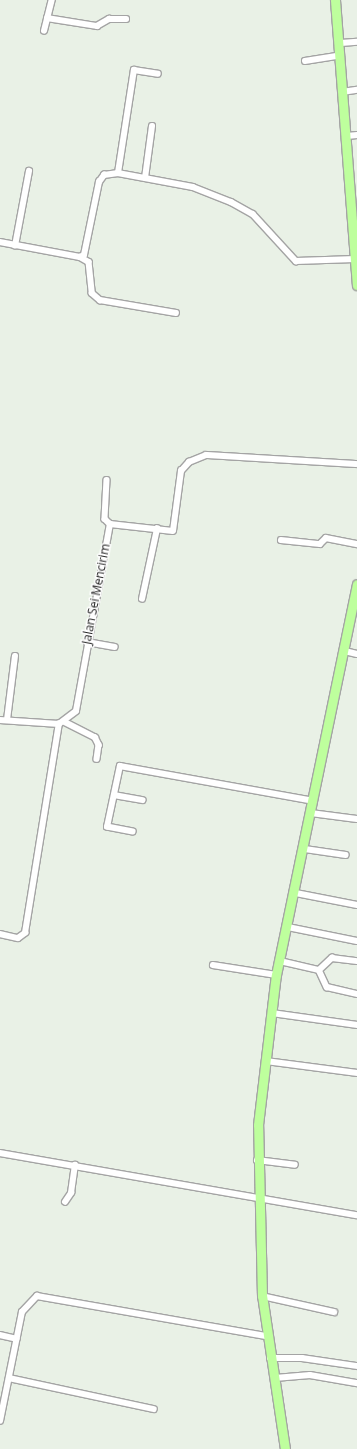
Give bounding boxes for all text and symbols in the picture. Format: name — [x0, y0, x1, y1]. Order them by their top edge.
street label: Jalan Sei Mencirim — [79, 542, 113, 646]

